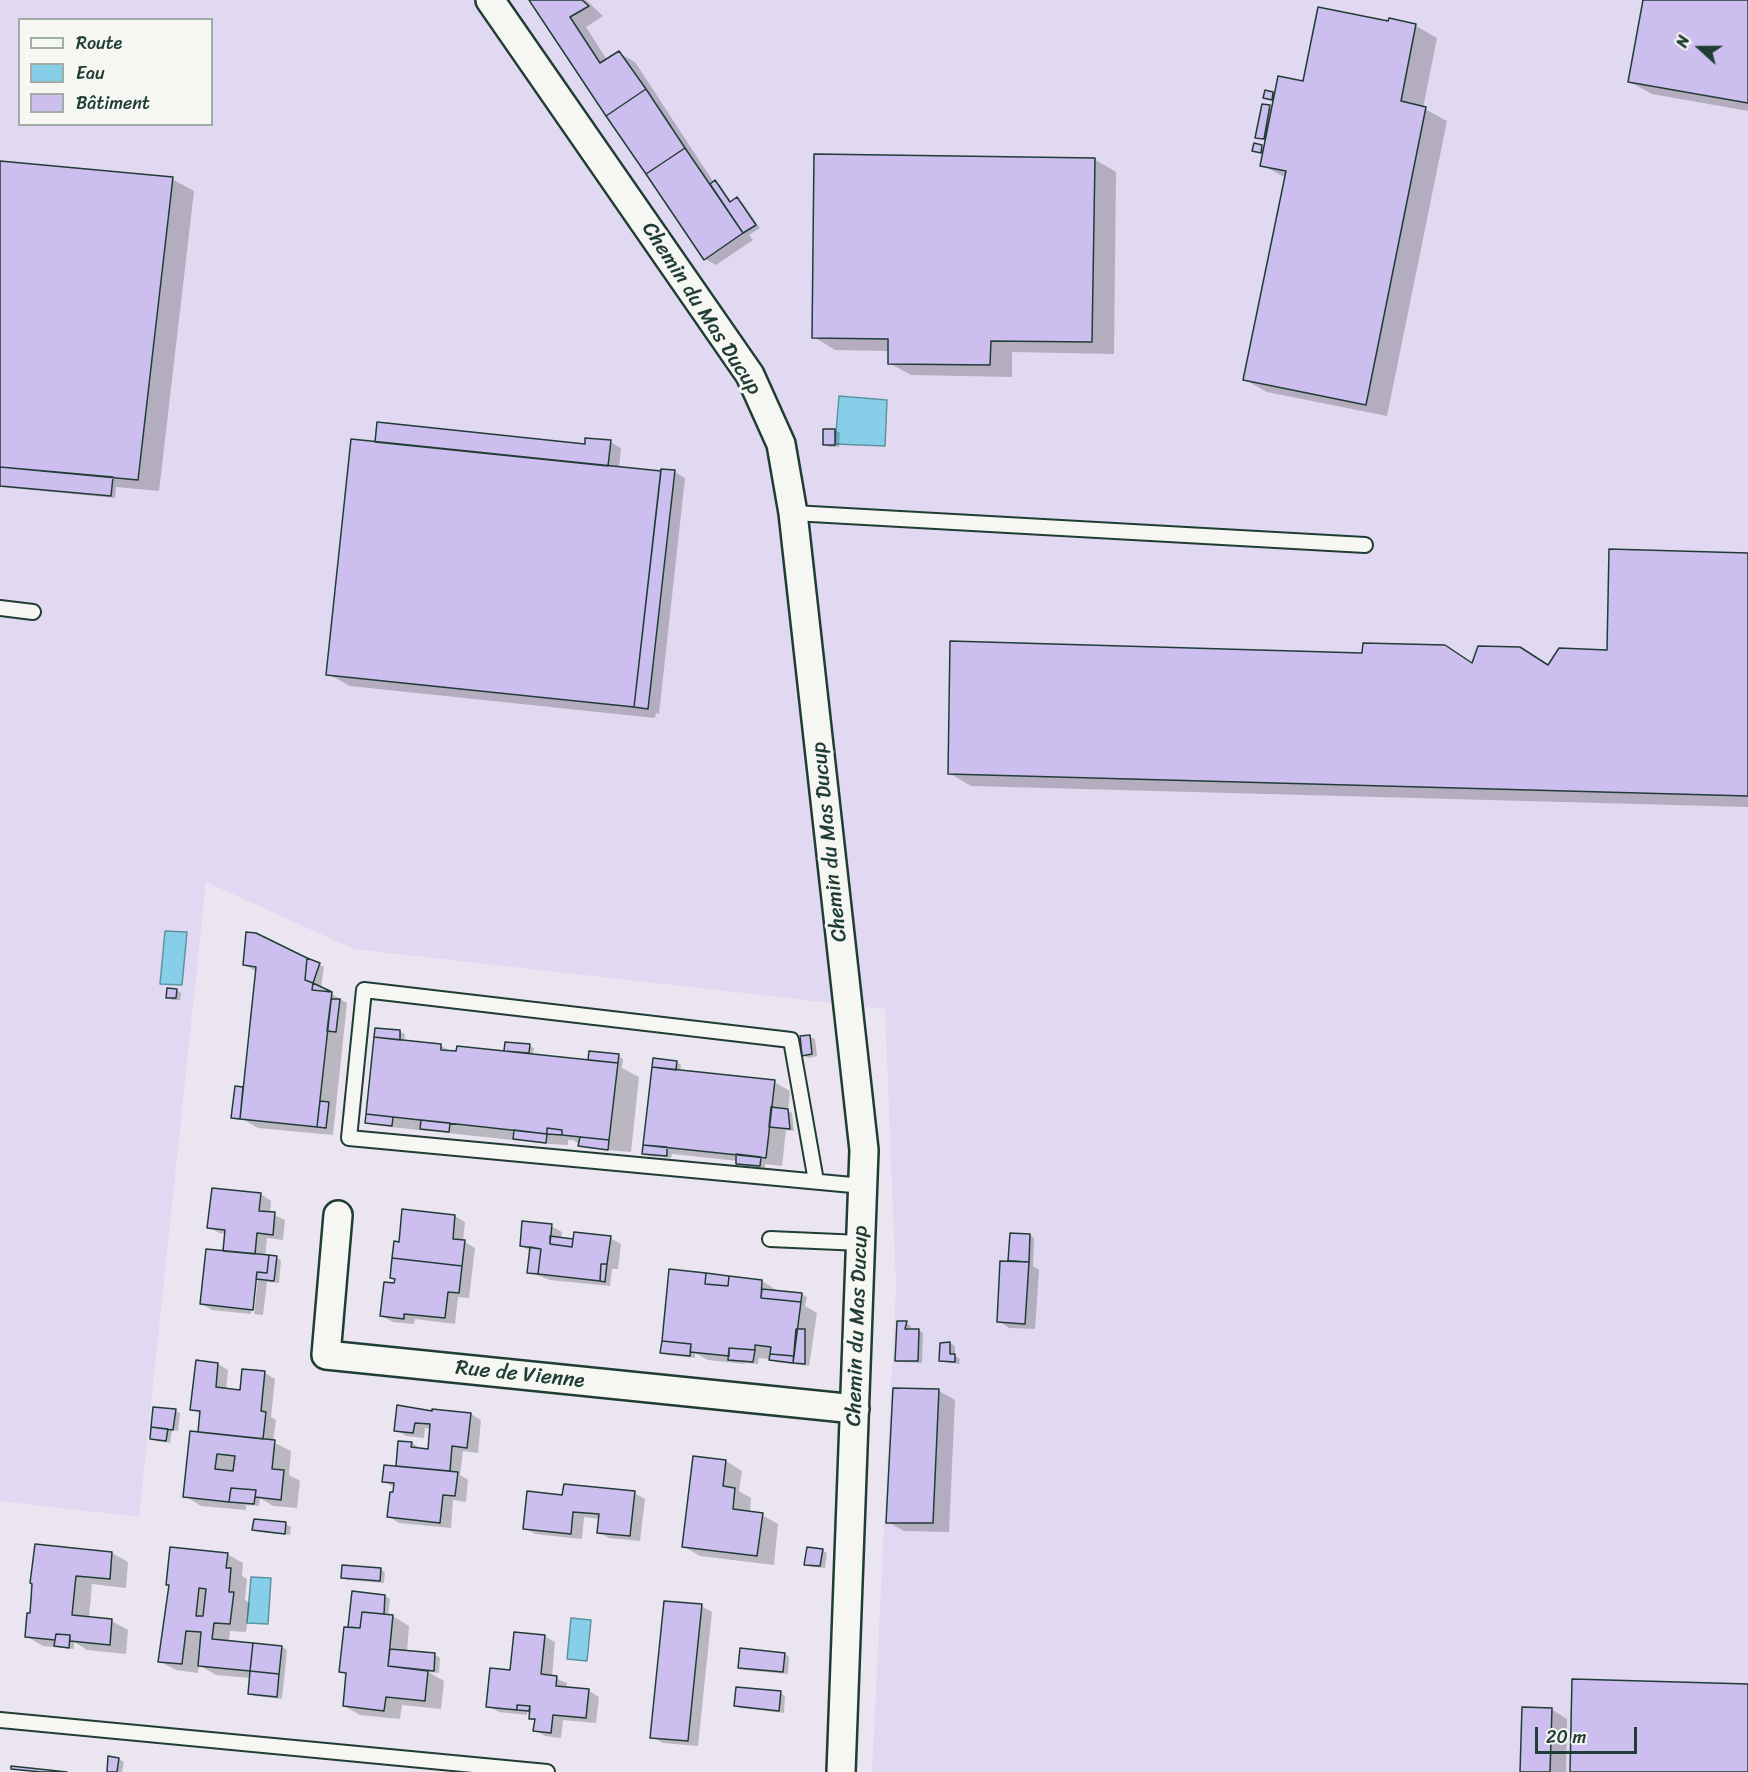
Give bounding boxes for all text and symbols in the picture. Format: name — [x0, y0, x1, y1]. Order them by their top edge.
legend — [18, 18, 213, 126]
north arrow — [1670, 18, 1730, 78]
text: Route — [76, 27, 122, 59]
text: N — [1667, 31, 1698, 52]
text: Eau — [76, 57, 105, 89]
text: Bâtiment — [76, 87, 150, 119]
street label: Chemin du Mas Ducup — [636, 218, 766, 400]
street label: Chemin du Mas Ducup — [807, 741, 853, 943]
street label: Chemin du Mas Ducup — [842, 1225, 874, 1427]
street label: Rue de Vienne — [454, 1356, 586, 1394]
scale bar — [1538, 1715, 1640, 1753]
text: 20 m — [1546, 1721, 1586, 1753]

